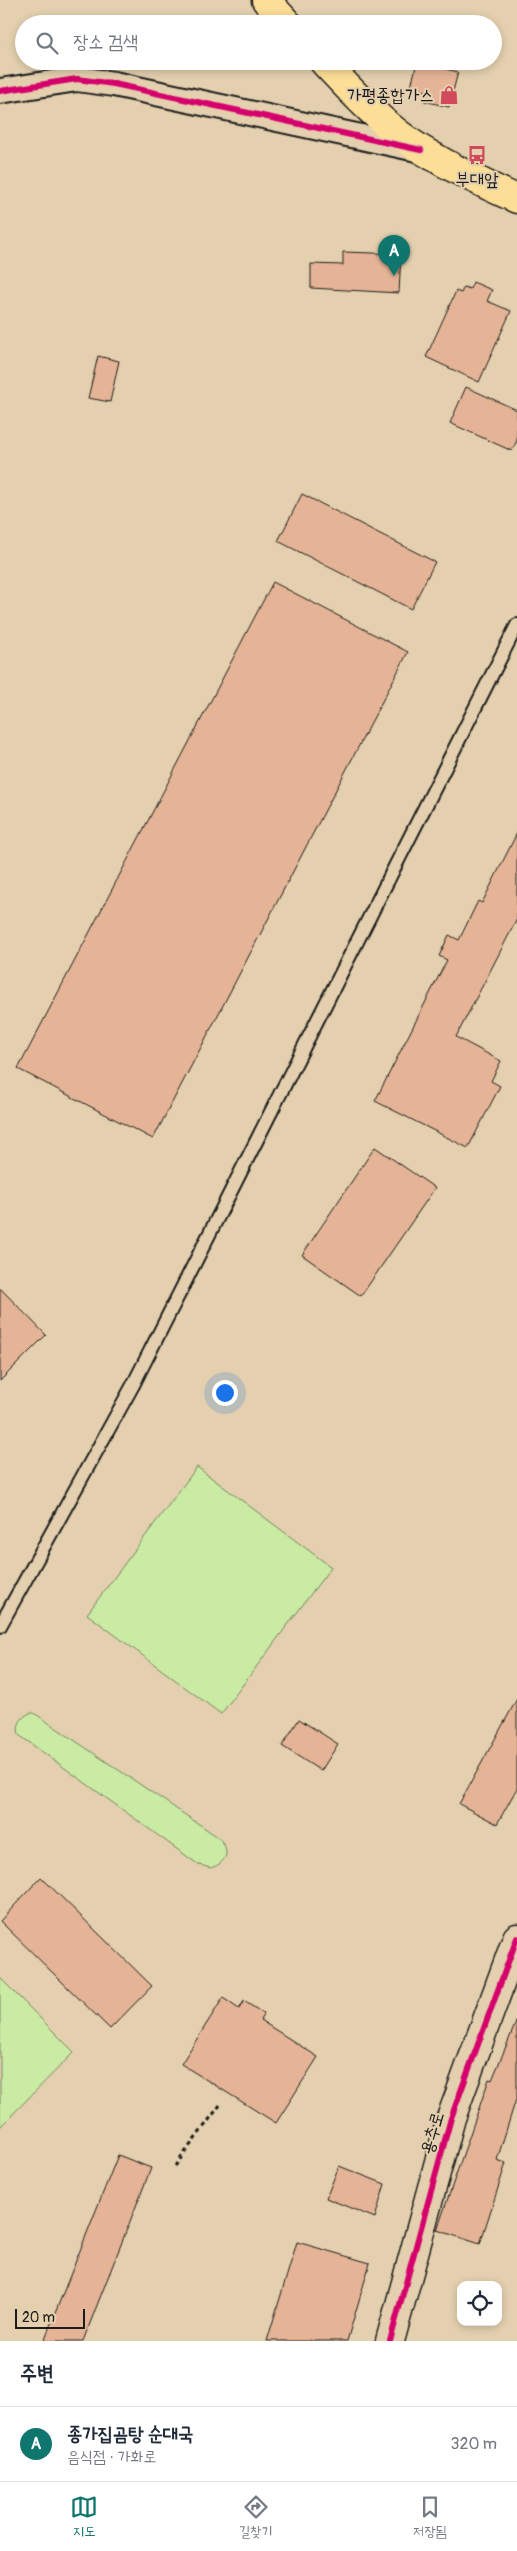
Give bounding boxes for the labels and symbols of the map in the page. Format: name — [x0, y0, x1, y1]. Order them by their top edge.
place label: 가평종합가스 — [347, 84, 434, 107]
shop icon: 가평종합가스 — [438, 84, 460, 106]
bus stop icon: 부대앞 — [466, 144, 488, 166]
place label: 부대앞 — [455, 168, 499, 191]
pin: A — [378, 235, 410, 276]
your location — [212, 1380, 238, 1406]
street label: 용추로 — [415, 2109, 450, 2157]
scale bar — [15, 2306, 85, 2329]

